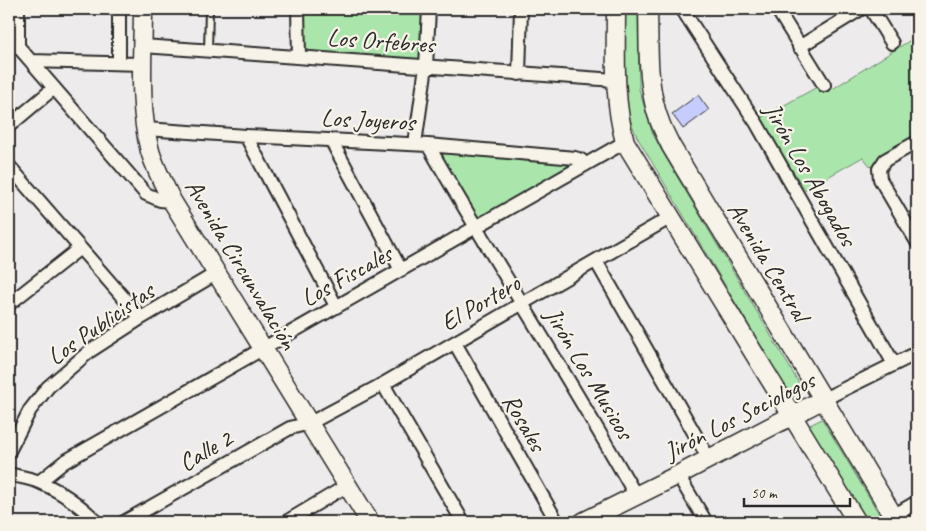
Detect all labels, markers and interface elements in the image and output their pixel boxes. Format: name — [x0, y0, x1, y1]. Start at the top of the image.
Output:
street label: Los Orfebres — [326, 21, 438, 61]
street label: Jirón Los Abogados — [756, 96, 865, 254]
street label: Los Joyeros — [320, 102, 418, 139]
street label: Avenida Circunvalación — [178, 173, 305, 356]
street label: Avenida Central — [720, 196, 819, 331]
street label: Los Fiscales — [295, 237, 400, 314]
street label: El Portero — [435, 267, 527, 338]
street label: Los Publicistas — [41, 274, 162, 372]
street label: Jirón Los Musicos — [537, 301, 642, 447]
street label: Jirón Los Sociologos — [658, 363, 822, 468]
street label: Rosales — [495, 388, 555, 459]
street label: Calle 2 — [173, 422, 240, 479]
scale bar — [744, 476, 850, 508]
text: 50 m — [751, 484, 778, 503]

